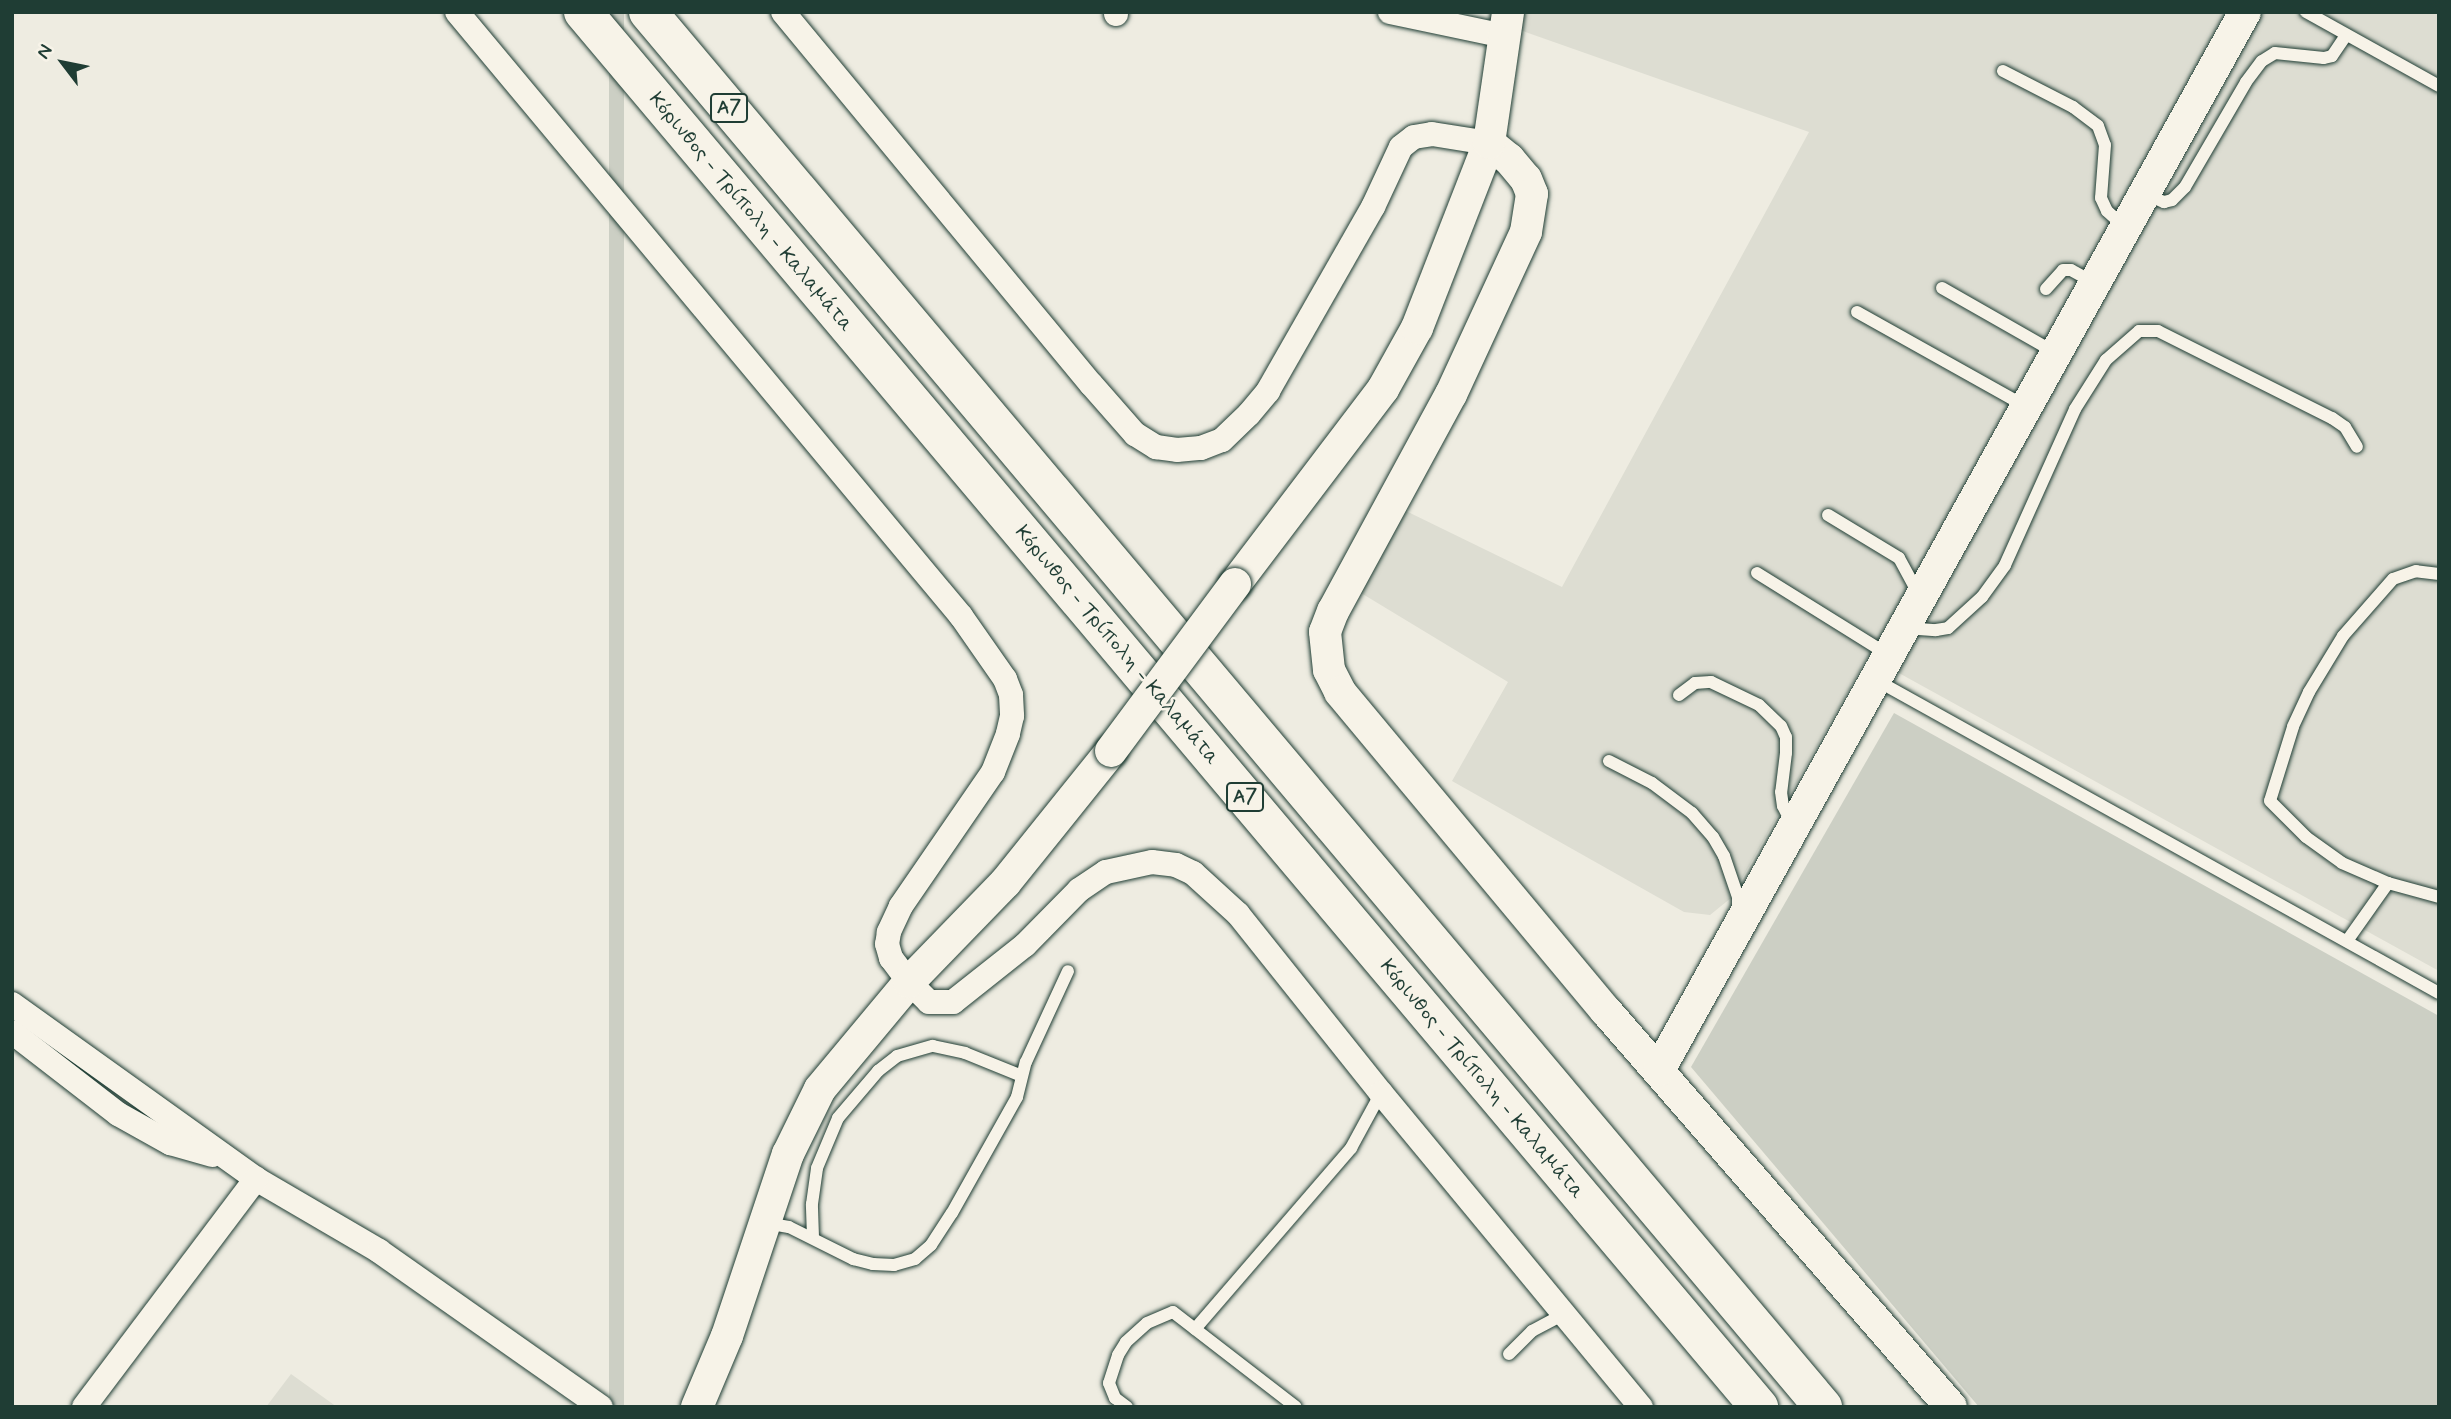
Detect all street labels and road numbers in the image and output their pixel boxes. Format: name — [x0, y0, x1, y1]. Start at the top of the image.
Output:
street label: Κόρινθος - Τρίπολη - Καλαμάτα — [643, 87, 859, 337]
road number: Α7 — [710, 92, 748, 124]
street label: Κόρινθος - Τρίπολη - Καλαμάτα — [1009, 520, 1225, 770]
road number: Α7 — [1226, 782, 1264, 812]
street label: Κόρινθος - Τρίπολη - Καλαμάτα — [1374, 954, 1590, 1204]

